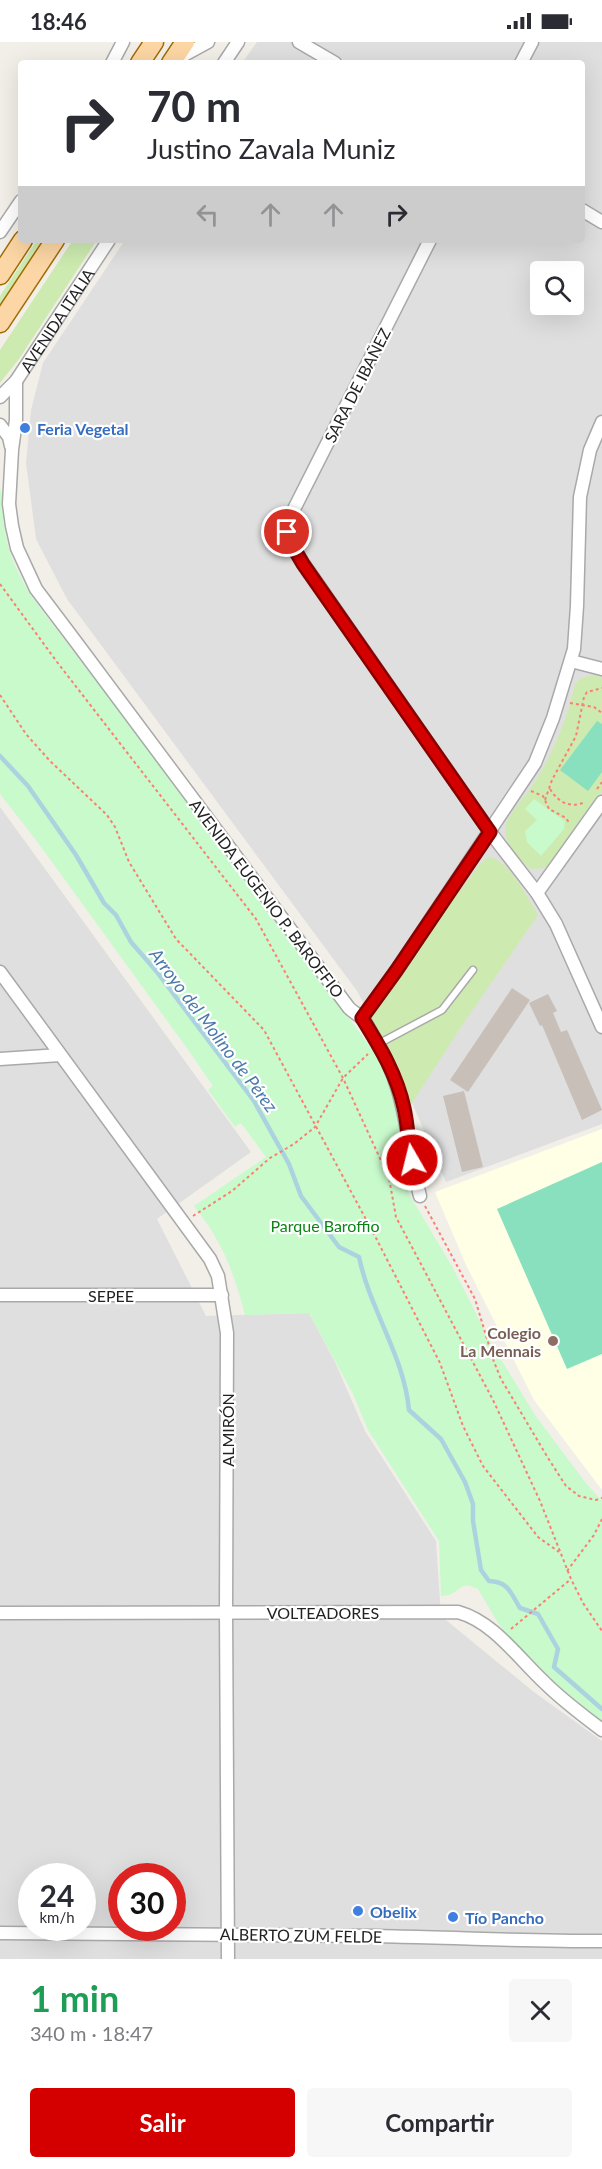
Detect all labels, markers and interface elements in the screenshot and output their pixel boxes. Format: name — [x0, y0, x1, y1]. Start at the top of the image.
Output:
text: 18:46 — [30, 8, 87, 35]
text: 70 m — [147, 81, 241, 131]
icon: right — [48, 84, 126, 162]
text: Justino Zavala Muniz — [147, 132, 395, 165]
icon: left — [191, 198, 224, 231]
icon: ahead — [254, 198, 287, 231]
icon: ahead — [317, 198, 350, 231]
icon: right — [380, 198, 413, 231]
map controls — [530, 261, 584, 315]
button: search — [530, 261, 584, 315]
street label: AVENIDA ITALIA — [15, 264, 98, 375]
street label: SARA DE IBAÑEZ — [320, 324, 394, 445]
place label: Feria Vegetal — [37, 419, 129, 438]
marker: Feria Vegetal — [18, 421, 32, 435]
pin — [261, 506, 312, 557]
icon: arrive — [270, 515, 303, 548]
street label: AVENIDA EUGENIO P. BAROFFIO — [186, 795, 348, 1001]
water label: Arroyo del Molino de Pérez — [145, 943, 283, 1117]
position arrow — [380, 1128, 444, 1192]
park label: Parque Baroffio — [270, 1216, 380, 1235]
street label: SEPEE — [88, 1286, 134, 1305]
place label: Colegio La Mennais — [460, 1323, 541, 1360]
marker: Colegio La Mennais — [546, 1334, 560, 1348]
street label: ALMIRÓN — [218, 1393, 237, 1467]
street label: VOLTEADORES — [267, 1603, 379, 1622]
speed limit sign: 30 — [108, 1863, 186, 1941]
text: 24 — [40, 1877, 74, 1913]
place label: Obelix — [370, 1902, 417, 1921]
marker: Obelix — [351, 1904, 365, 1918]
text: km/h — [39, 1908, 75, 1926]
place label: Tío Pancho — [465, 1908, 544, 1927]
marker: Tío Pancho — [446, 1910, 460, 1924]
street label: ALBERTO ZUM FELDE — [220, 1924, 382, 1946]
text: 1 min — [30, 1976, 119, 2020]
button: close — [509, 1979, 572, 2042]
text: 340 m · 18:47 — [30, 2021, 153, 2045]
button: Salir — [30, 2088, 295, 2157]
button: Compartir — [307, 2088, 572, 2157]

